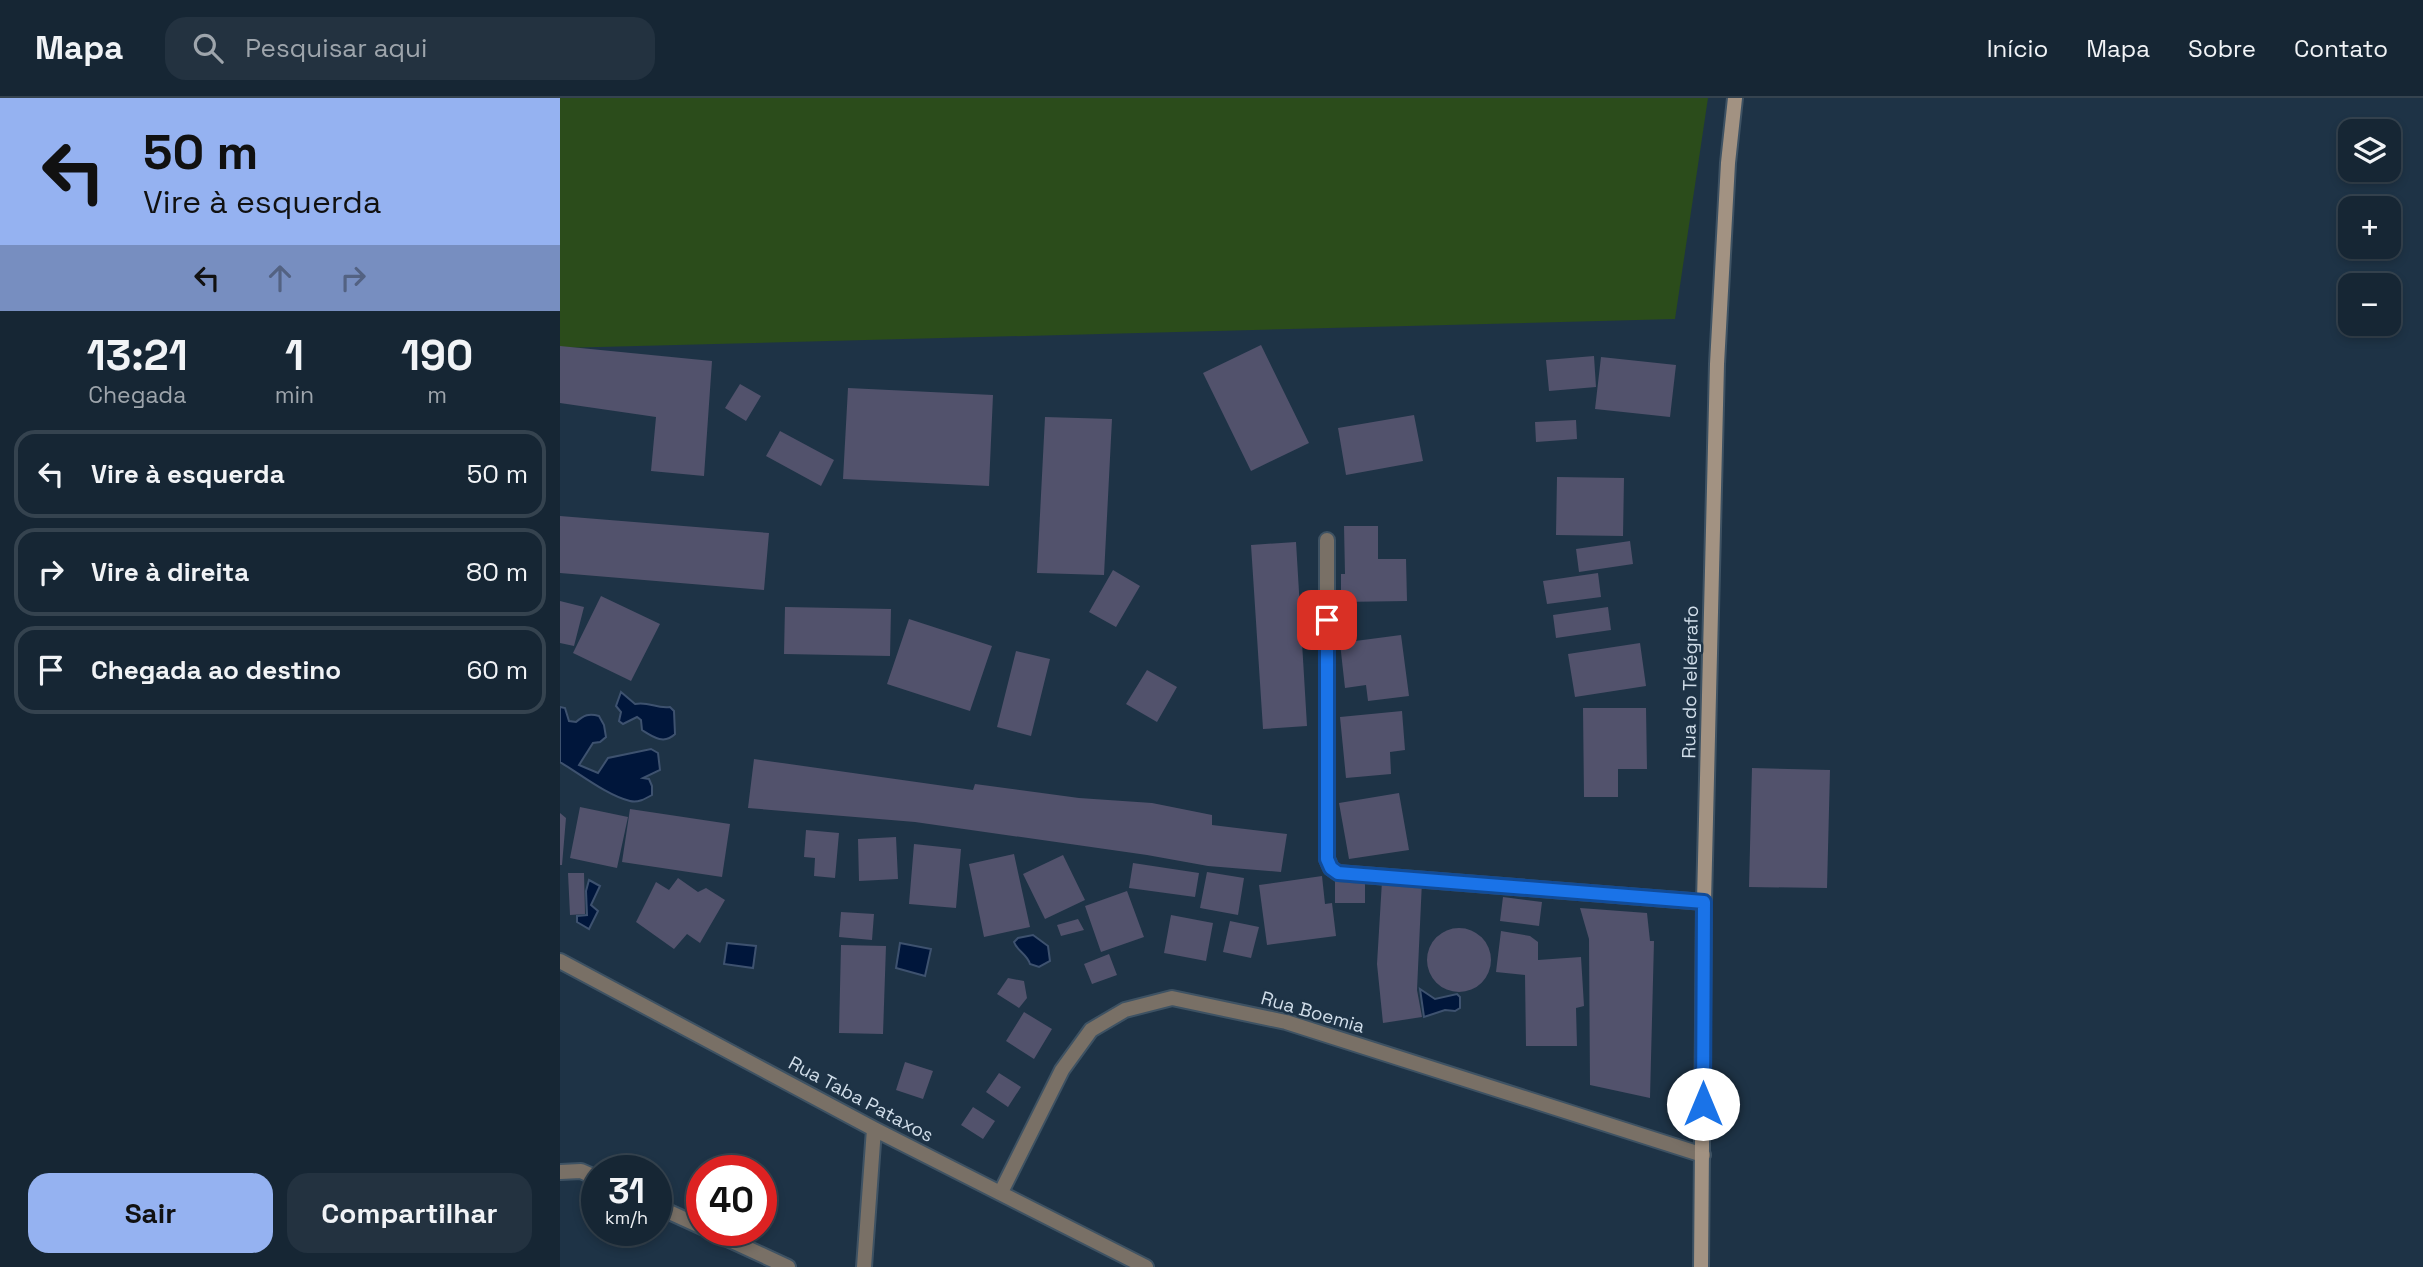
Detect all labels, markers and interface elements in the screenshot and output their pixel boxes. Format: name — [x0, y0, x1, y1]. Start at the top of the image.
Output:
search box — [165, 17, 655, 80]
text: Mapa — [35, 27, 123, 69]
icon: search — [189, 29, 227, 67]
text: Pesquisar aqui — [245, 31, 427, 65]
text: Início — [1987, 33, 2048, 64]
text: Mapa — [2086, 33, 2150, 64]
text: Sobre — [2188, 33, 2256, 64]
text: Contato — [2294, 33, 2388, 64]
map controls — [2338, 119, 2401, 336]
button: layers — [2338, 119, 2401, 182]
text: 50 m — [143, 121, 258, 183]
icon: left — [28, 126, 119, 217]
text: Vire à esquerda — [143, 182, 381, 222]
button: + — [2338, 196, 2401, 259]
icon: left — [188, 259, 226, 297]
icon: ahead — [261, 259, 299, 297]
icon: right — [334, 259, 372, 297]
button: − — [2338, 273, 2401, 336]
text: 13:21 — [87, 329, 188, 382]
text: 1 — [285, 329, 304, 382]
text: 190 — [401, 329, 473, 382]
text: Chegada — [88, 380, 186, 410]
text: min — [275, 380, 314, 410]
text: m — [427, 380, 447, 410]
icon: left — [32, 455, 70, 493]
text: Vire à esquerda — [91, 457, 285, 491]
text: 50 m — [467, 457, 528, 491]
icon: right — [32, 553, 70, 591]
text: Vire à direita — [91, 555, 249, 589]
text: 80 m — [466, 555, 528, 589]
pin — [1297, 590, 1357, 650]
icon: arrive — [1308, 601, 1346, 639]
street label: Rua do Telégrafo — [1676, 605, 1704, 759]
icon: arrive — [32, 651, 70, 689]
text: Chegada ao destino — [91, 653, 341, 687]
text: 60 m — [466, 653, 528, 687]
street label: Rua Boemia — [1258, 985, 1368, 1039]
street label: Rua Taba Pataxos — [784, 1050, 938, 1148]
position arrow — [1666, 1067, 1740, 1141]
speed limit sign: 40 — [686, 1155, 777, 1246]
text: 31 — [608, 1169, 645, 1213]
button: Sair — [28, 1173, 273, 1253]
button: Compartilhar — [287, 1173, 532, 1253]
text: km/h — [605, 1206, 648, 1229]

